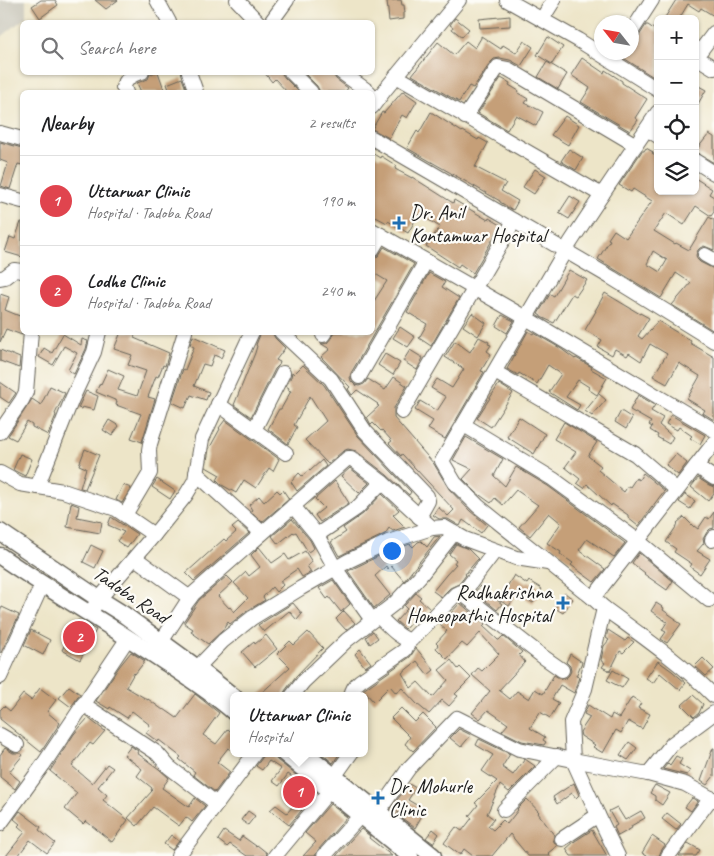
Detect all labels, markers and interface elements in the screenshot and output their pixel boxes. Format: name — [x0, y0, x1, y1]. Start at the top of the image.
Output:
north arrow — [594, 15, 639, 60]
map controls — [654, 15, 699, 195]
button: + — [654, 15, 699, 60]
search box — [20, 20, 375, 75]
icon: search — [38, 34, 66, 62]
text: Search here — [78, 36, 155, 60]
button: − — [654, 60, 699, 105]
button: locate — [654, 105, 699, 150]
text: Nearby — [40, 110, 93, 136]
text: 2 results — [308, 113, 355, 133]
button: layers — [654, 150, 699, 195]
text: Uttarwar Clinic — [87, 179, 190, 203]
text: 1 — [52, 191, 60, 211]
text: 190 m — [321, 191, 355, 211]
place label: Dr. Anil Kontamwar Hospital — [410, 200, 550, 248]
text: Hospital · Tadoba Road — [87, 203, 210, 223]
marker: Dr. Anil Kontamwar Hospital — [392, 216, 406, 230]
text: Lodhe Clinic — [87, 269, 165, 293]
text: 2 — [52, 281, 60, 301]
text: 240 m — [321, 281, 355, 301]
text: Hospital · Tadoba Road — [87, 293, 210, 313]
your location — [379, 538, 405, 564]
street label: Tadoba Road — [88, 561, 176, 631]
place label: Radhakrishna Homeopathic Hospital — [407, 580, 556, 628]
marker: Radhakrishna Homeopathic Hospital — [556, 596, 570, 610]
pin: 2 — [63, 618, 95, 656]
popup — [230, 692, 368, 757]
text: Uttarwar Clinic — [248, 703, 350, 727]
text: Hospital — [248, 727, 291, 747]
pin: 1 — [283, 773, 315, 811]
place label: Dr. Mohurle Clinic — [389, 774, 473, 822]
marker: Dr. Mohurle Clinic — [371, 791, 385, 805]

